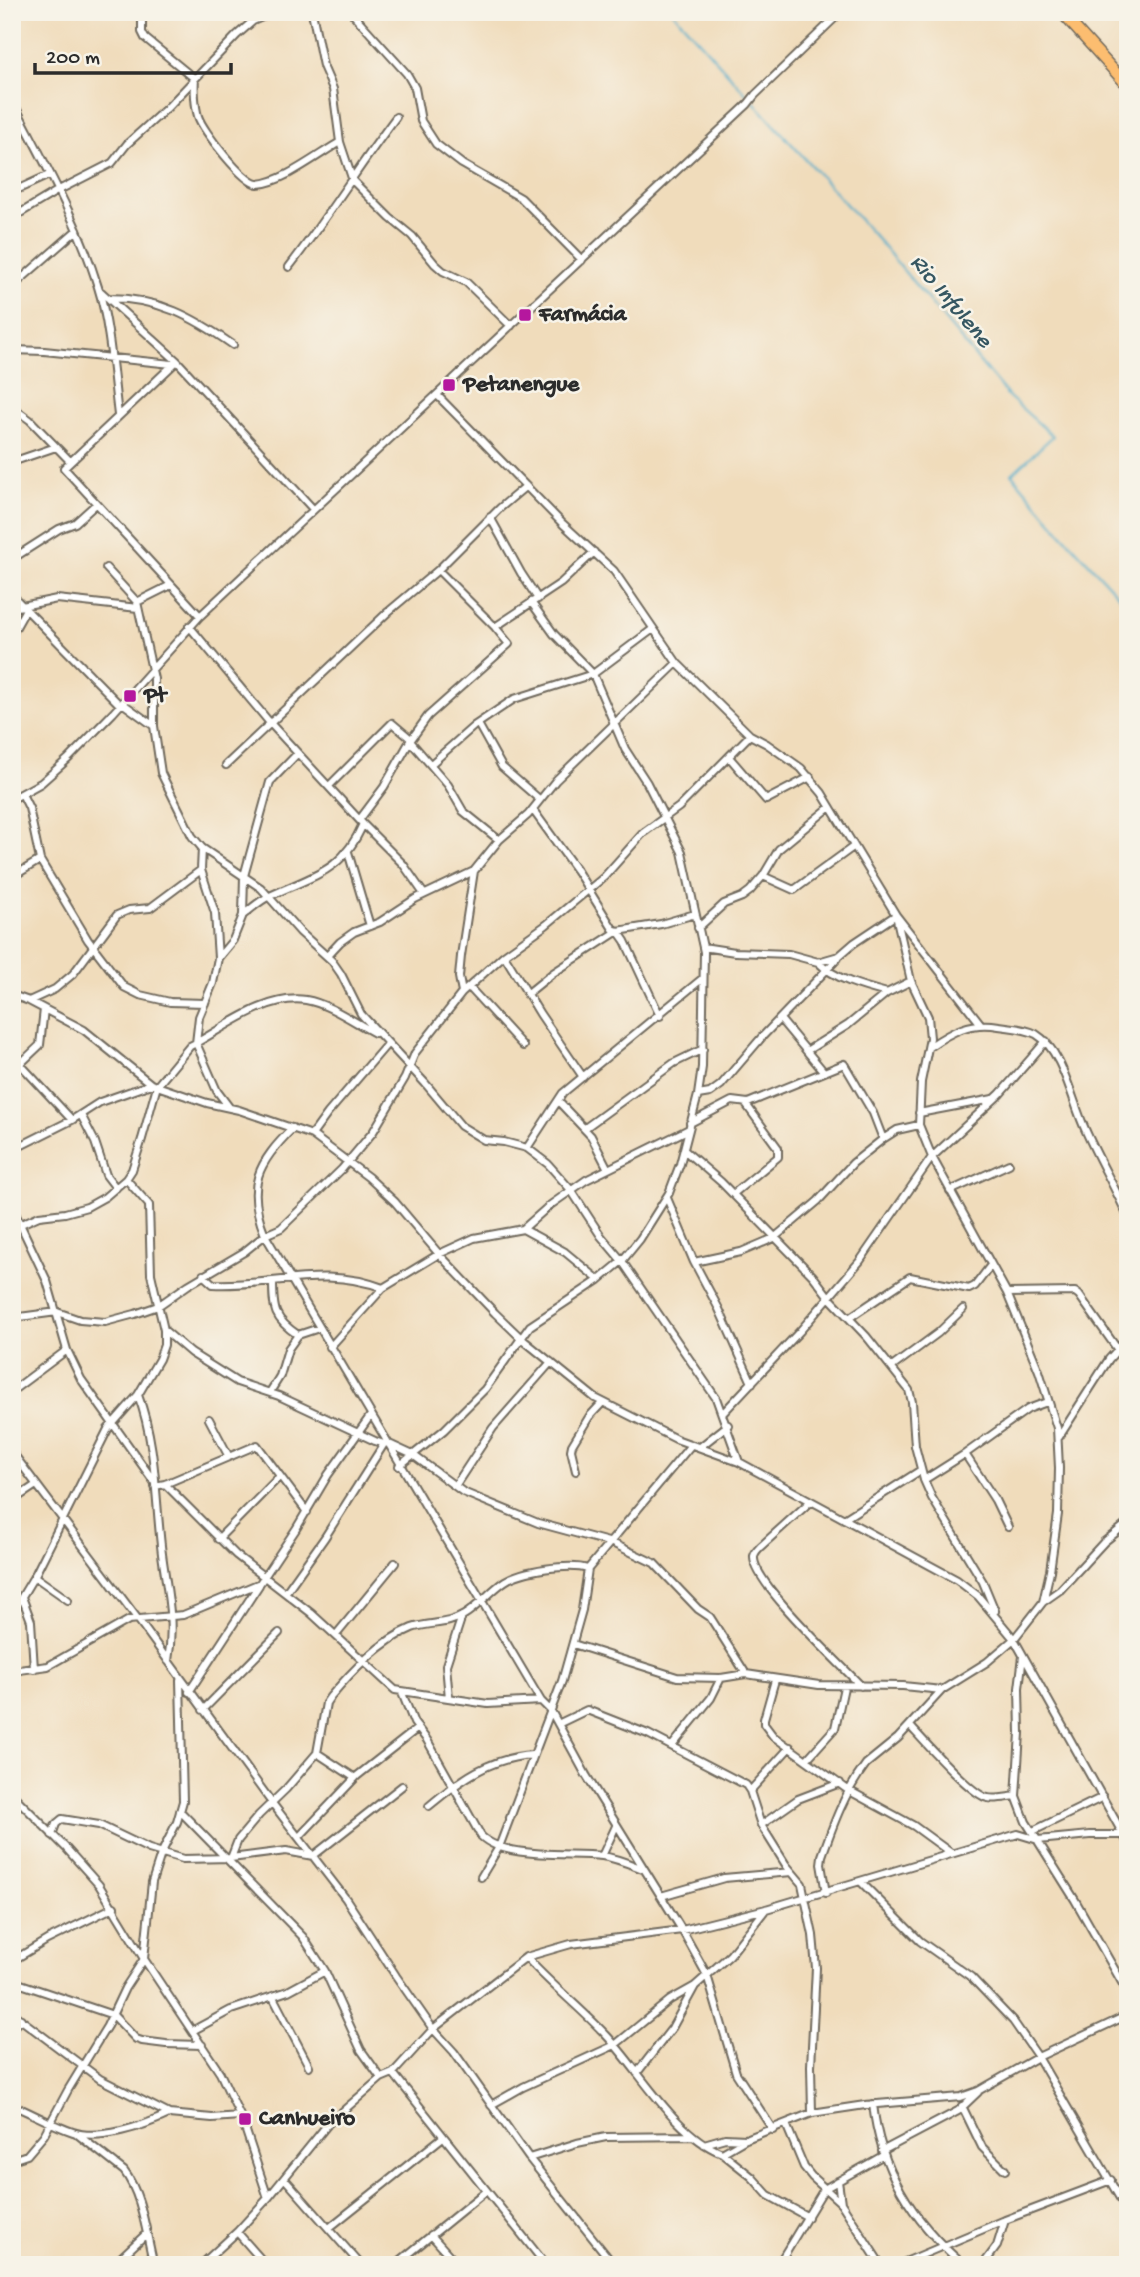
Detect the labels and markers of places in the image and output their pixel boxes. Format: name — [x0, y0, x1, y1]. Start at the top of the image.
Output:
place label: Farmácia — [538, 302, 628, 329]
marker: Farmácia — [517, 307, 533, 323]
place label: Petanengue — [461, 372, 580, 399]
marker: Petanengue — [441, 377, 457, 393]
place label: Pt — [142, 683, 169, 710]
marker: Pt — [122, 688, 138, 704]
place label: Canhueiro — [259, 2106, 355, 2133]
marker: Canhueiro — [237, 2111, 253, 2127]

